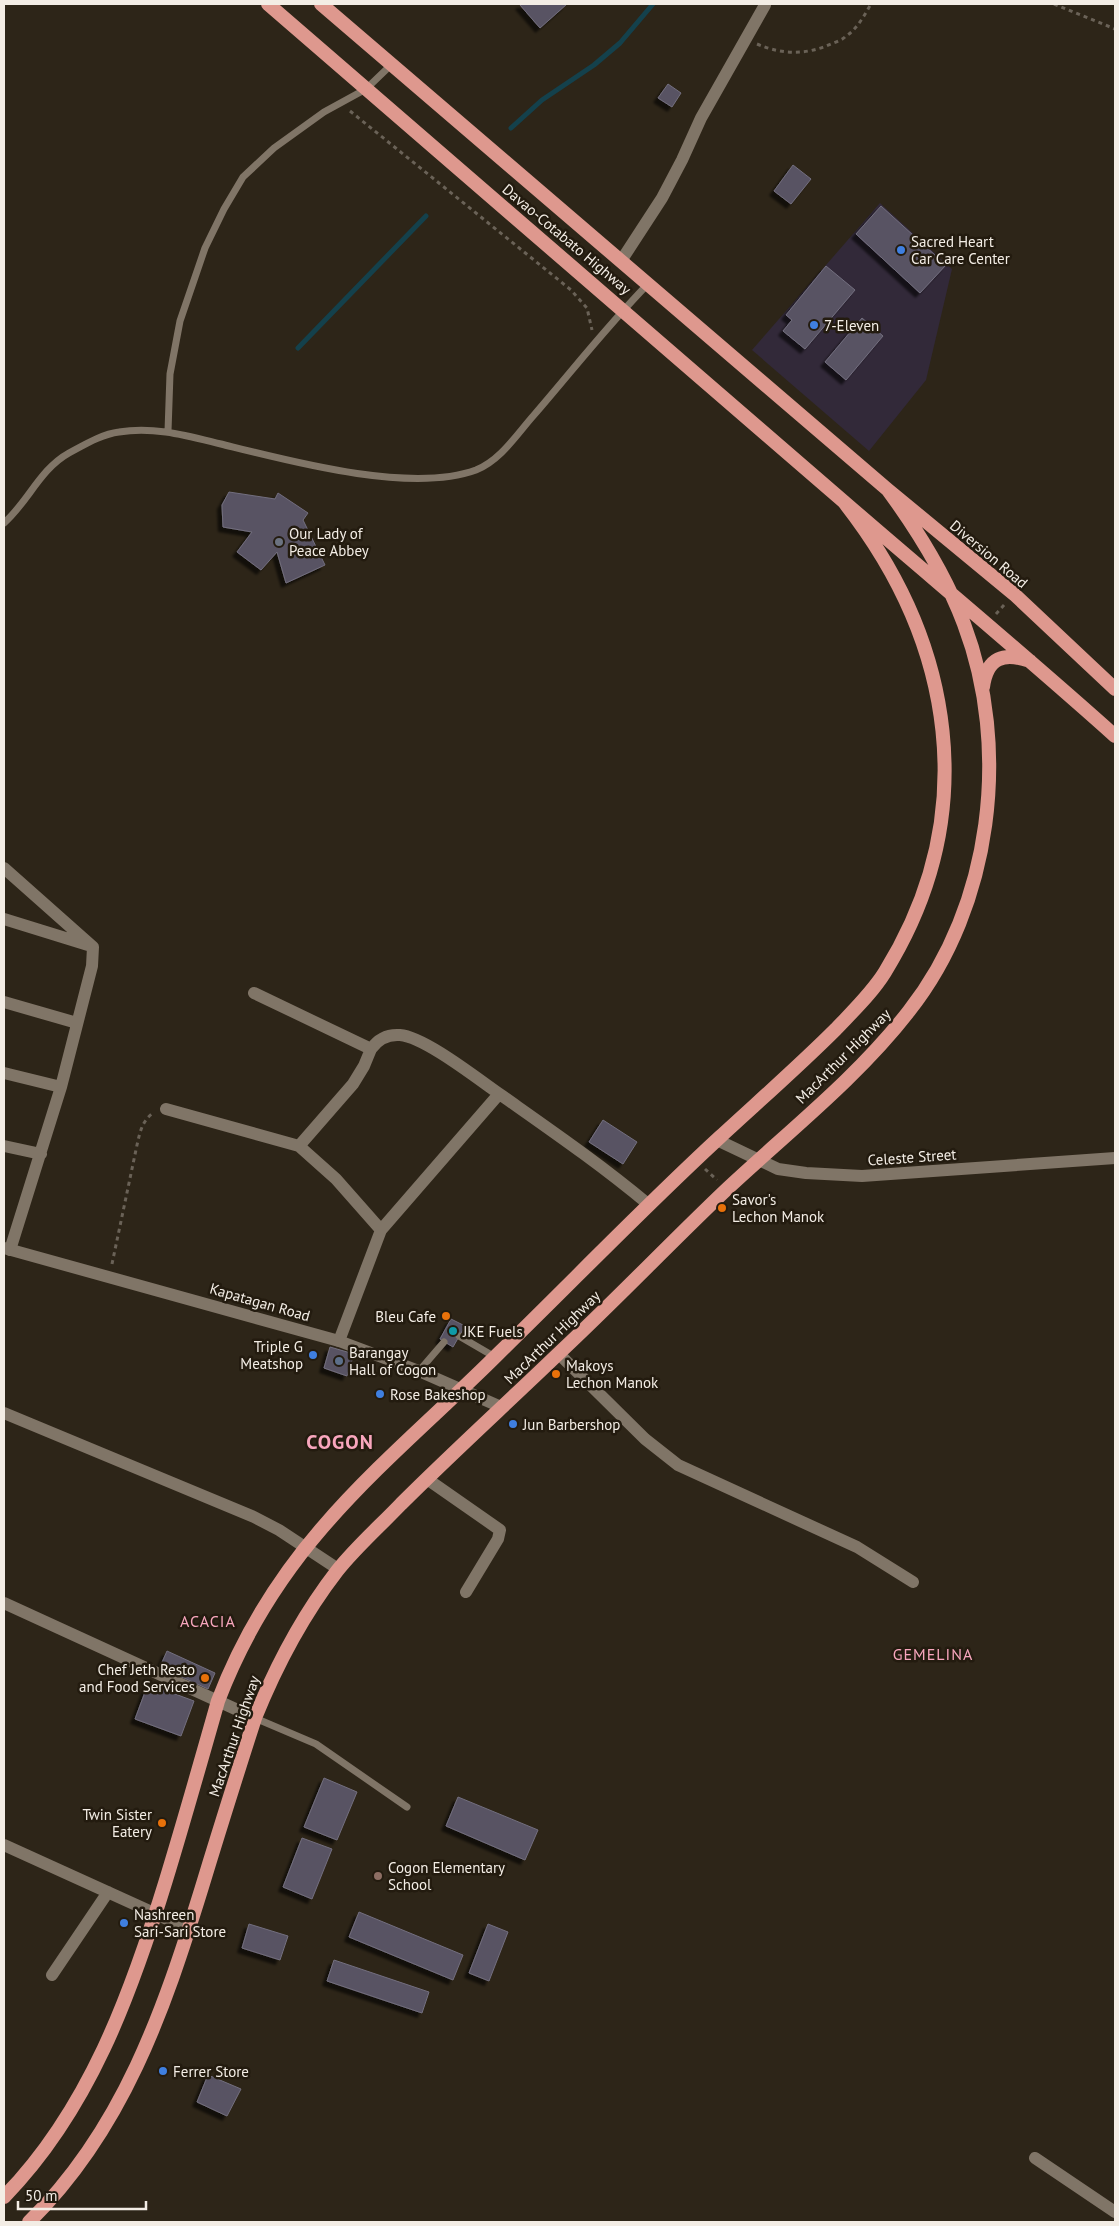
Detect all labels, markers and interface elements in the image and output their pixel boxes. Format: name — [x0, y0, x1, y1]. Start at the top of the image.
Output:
street label: Davao-Cotabato Highway — [499, 180, 635, 298]
place label: Sacred Heart Car Care Center — [911, 232, 1010, 268]
marker: Sacred Heart Car Care Center — [895, 244, 907, 256]
place label: 7-Eleven — [824, 316, 879, 335]
marker: 7-Eleven — [808, 319, 820, 331]
street label: Diversion Road — [946, 516, 1032, 592]
place label: Our Lady of Peace Abbey — [289, 524, 369, 560]
marker: Our Lady of Peace Abbey — [273, 536, 285, 548]
street label: MacArthur Highway — [791, 1004, 895, 1108]
street label: Celeste Street — [867, 1144, 957, 1170]
place label: Savor's Lechon Manok — [732, 1190, 825, 1226]
marker: Savor's Lechon Manok — [716, 1202, 728, 1214]
street label: Kapatagan Road — [208, 1279, 312, 1325]
street label: MacArthur Highway — [500, 1286, 604, 1388]
place label: Bleu Cafe — [375, 1307, 436, 1326]
marker: Bleu Cafe — [440, 1310, 452, 1322]
place label: JKE Fuels — [462, 1322, 523, 1341]
marker: JKE Fuels — [447, 1325, 459, 1337]
place label: Triple G Meatshop — [240, 1337, 303, 1373]
place label: Barangay Hall of Cogon — [349, 1343, 436, 1379]
marker: Triple G Meatshop — [307, 1349, 319, 1361]
marker: Barangay Hall of Cogon — [333, 1355, 345, 1367]
place label: Makoys Lechon Manok — [566, 1356, 659, 1392]
marker: Makoys Lechon Manok — [550, 1368, 562, 1380]
place label: Rose Bakeshop — [390, 1385, 486, 1404]
marker: Rose Bakeshop — [374, 1388, 386, 1400]
place label: Jun Barbershop — [522, 1415, 620, 1434]
marker: Jun Barbershop — [507, 1418, 519, 1430]
district label: COGON — [306, 1429, 374, 1455]
district label: ACACIA — [180, 1611, 236, 1631]
district label: GEMELINA — [893, 1644, 973, 1664]
place label: Chef Jeth Resto and Food Services — [79, 1660, 195, 1696]
marker: Chef Jeth Resto and Food Services — [199, 1672, 211, 1684]
street label: MacArthur Highway — [204, 1673, 264, 1799]
place label: Twin Sister Eatery — [82, 1805, 152, 1841]
marker: Twin Sister Eatery — [156, 1817, 168, 1829]
place label: Cogon Elementary School — [388, 1858, 505, 1894]
marker: Cogon Elementary School — [372, 1870, 384, 1882]
place label: Nashreen Sari-Sari Store — [134, 1905, 226, 1941]
marker: Nashreen Sari-Sari Store — [118, 1917, 130, 1929]
place label: Ferrer Store — [173, 2062, 249, 2081]
marker: Ferrer Store — [157, 2065, 169, 2077]
scale bar — [18, 2178, 145, 2210]
text: 50 m — [25, 2186, 58, 2205]

